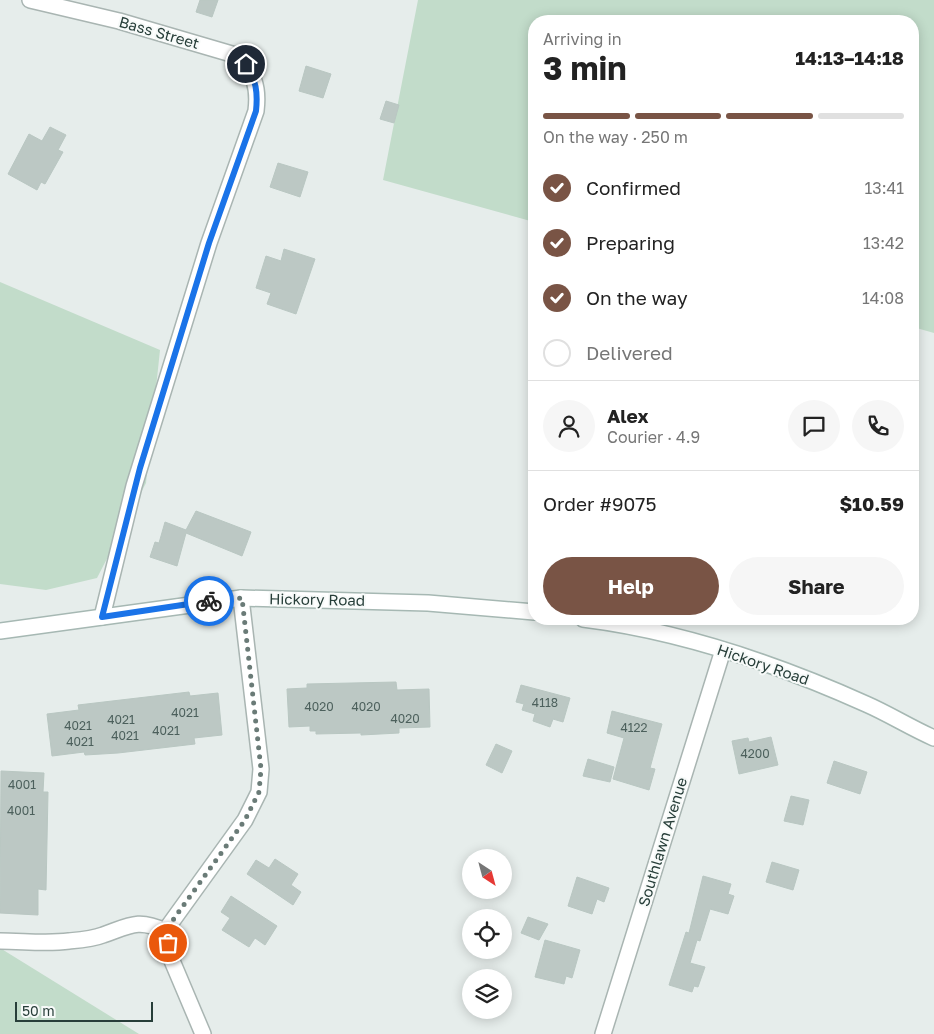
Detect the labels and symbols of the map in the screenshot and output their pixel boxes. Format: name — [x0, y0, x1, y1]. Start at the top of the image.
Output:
street label: Bass Street — [117, 12, 201, 52]
pin — [225, 43, 267, 85]
courier — [184, 576, 234, 626]
street label: Hickory Road — [269, 589, 365, 609]
street label: Hickory Road — [715, 640, 812, 688]
house number: 4118 — [532, 695, 558, 710]
house number: 4020 — [304, 699, 334, 714]
house number: 4020 — [351, 699, 381, 714]
house number: 4021 — [171, 705, 199, 720]
house number: 4020 — [390, 711, 420, 726]
house number: 4021 — [107, 712, 135, 727]
house number: 4021 — [64, 718, 92, 733]
house number: 4122 — [620, 720, 648, 735]
house number: 4021 — [152, 723, 180, 738]
house number: 4021 — [111, 728, 139, 743]
house number: 4021 — [66, 734, 94, 749]
house number: 4200 — [740, 746, 770, 761]
street label: Southlawn Avenue — [634, 775, 690, 908]
house number: 4001 — [8, 777, 36, 792]
house number: 4001 — [7, 803, 35, 818]
north arrow — [462, 849, 512, 899]
pin — [147, 922, 189, 964]
scale bar — [15, 999, 152, 1022]

